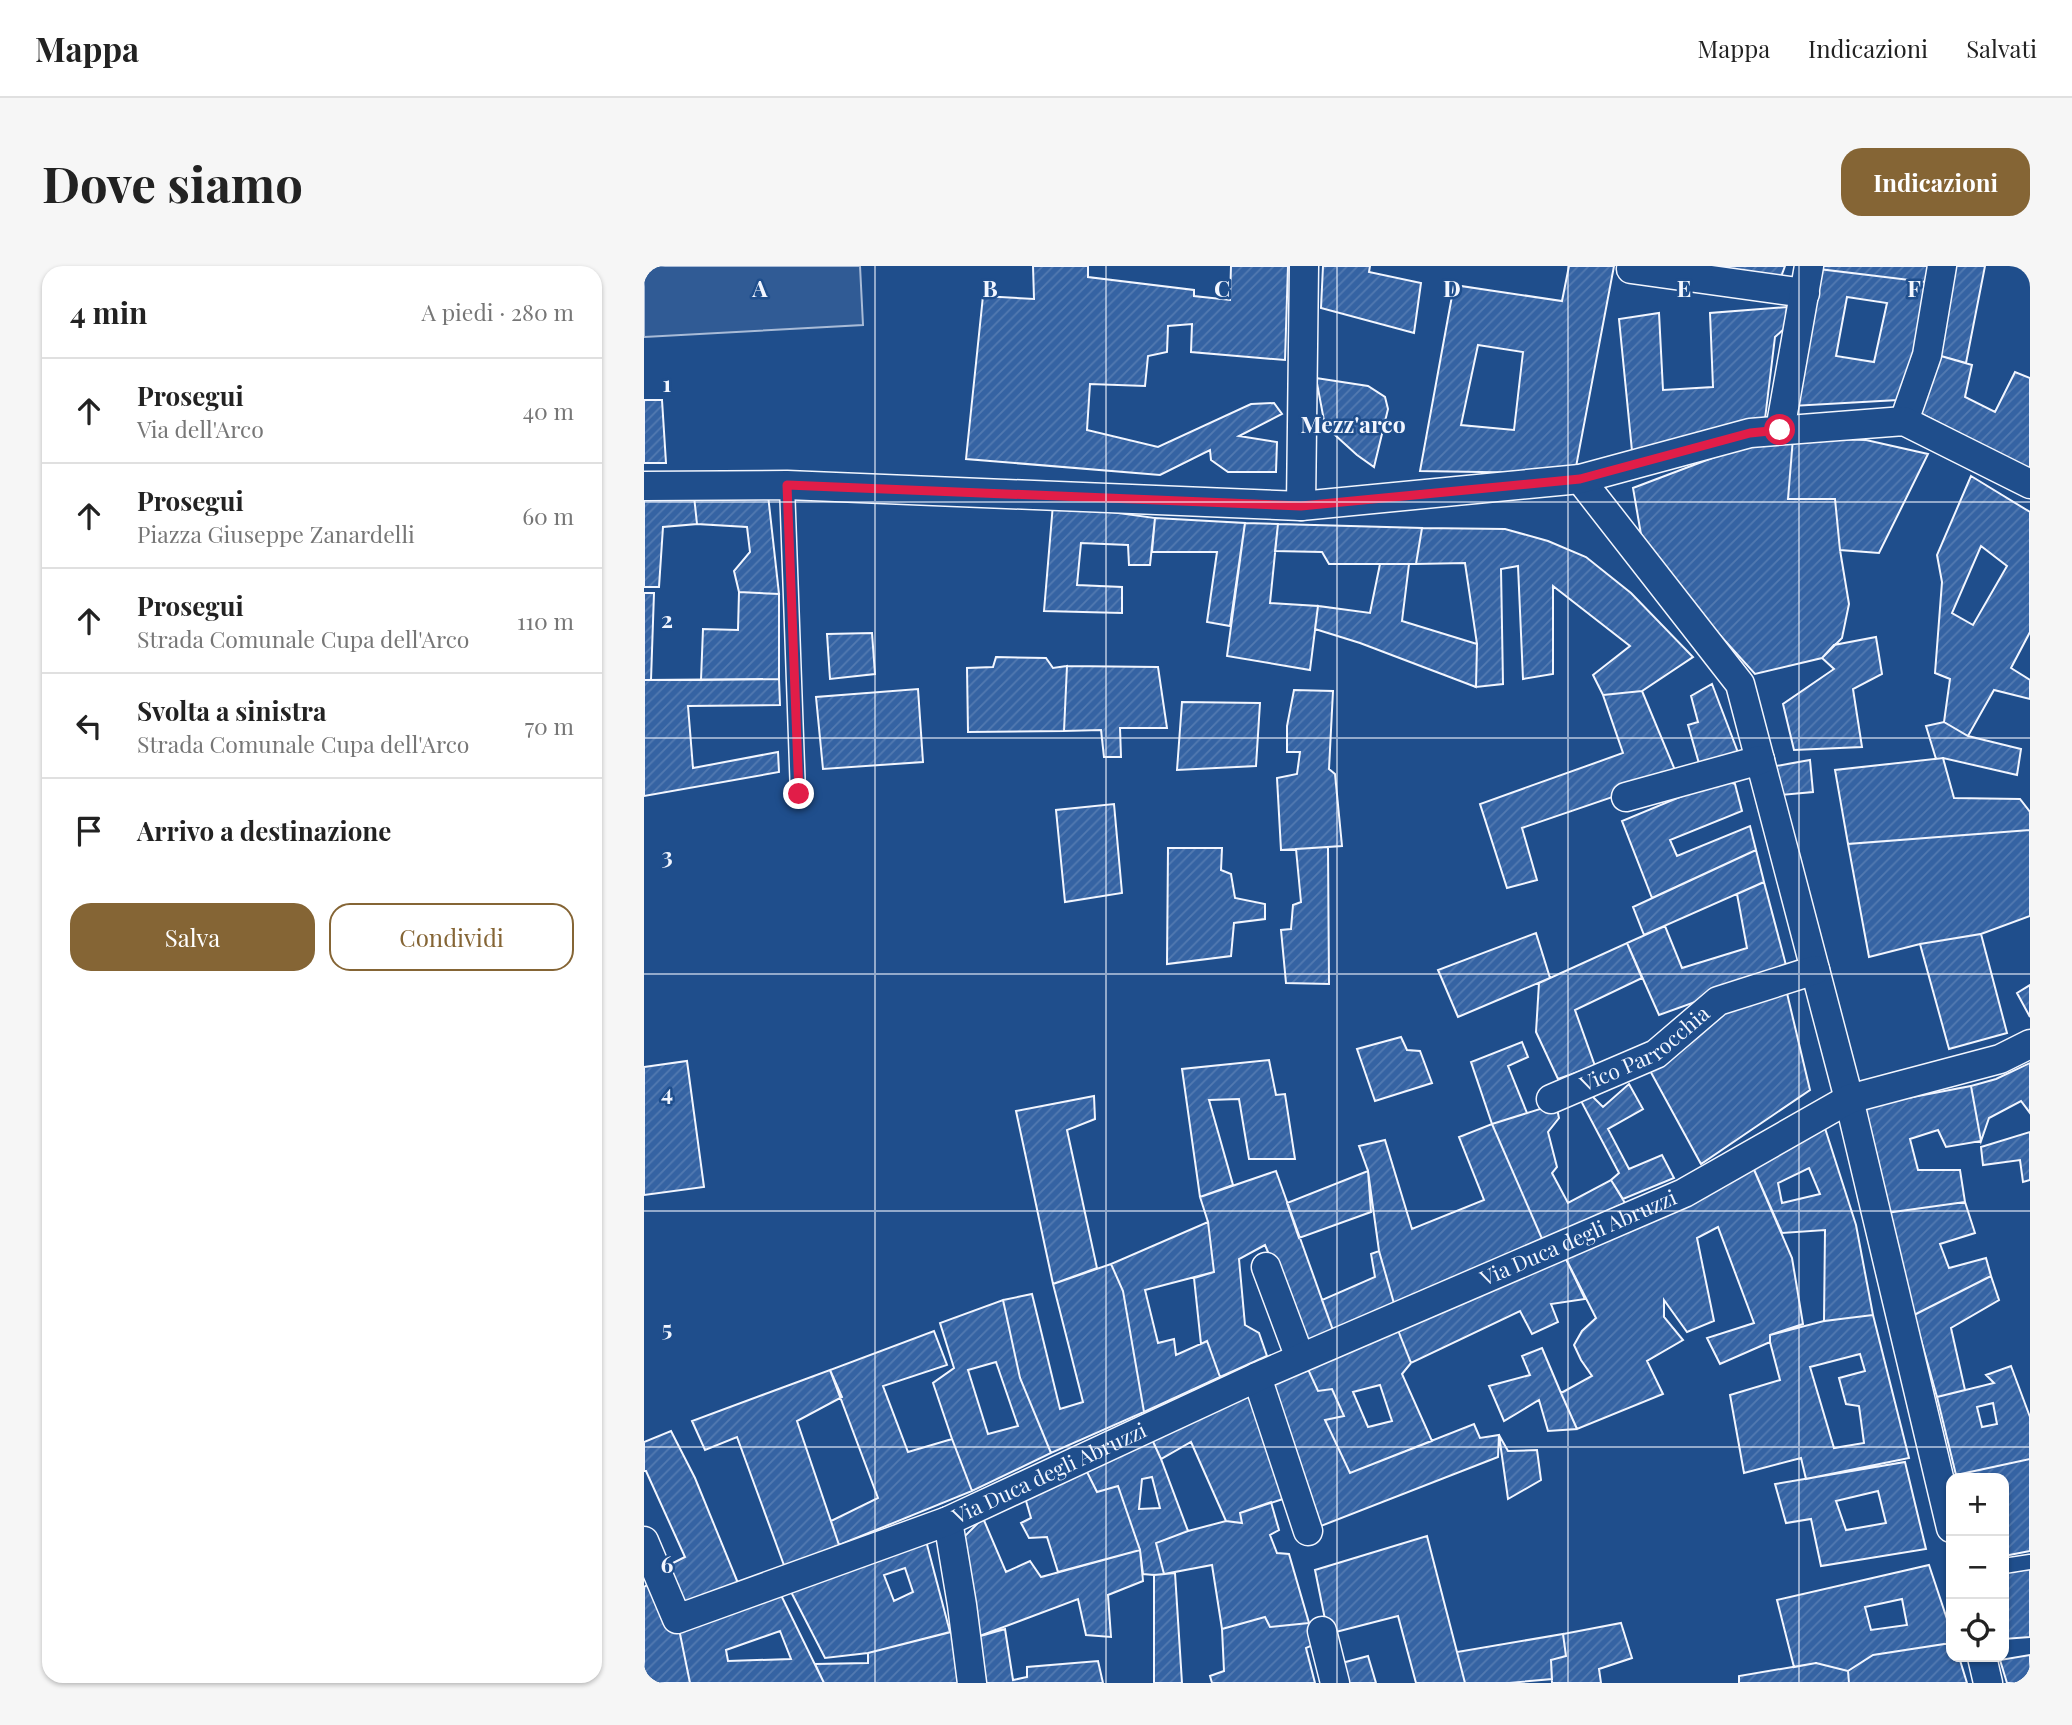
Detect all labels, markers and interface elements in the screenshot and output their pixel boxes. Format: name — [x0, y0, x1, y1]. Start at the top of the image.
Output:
text: Mappa — [35, 26, 139, 70]
text: Mappa — [1698, 32, 1770, 64]
text: Indicazioni — [1808, 32, 1928, 64]
text: Salvati — [1966, 32, 2037, 64]
button: Indicazioni — [1841, 148, 2030, 216]
text: Dove siamo — [42, 150, 303, 215]
text: A — [751, 272, 768, 303]
text: B — [982, 272, 998, 303]
text: C — [1214, 272, 1230, 303]
text: D — [1443, 272, 1461, 303]
text: E — [1677, 272, 1691, 303]
text: F — [1907, 272, 1921, 303]
text: 4 min — [70, 292, 148, 332]
text: A piedi · 280 m — [421, 296, 574, 327]
text: 1 — [663, 367, 672, 398]
text: Prosegui — [137, 378, 244, 413]
icon: ahead — [70, 392, 108, 430]
text: 40 m — [523, 395, 574, 426]
district label: Mezz'arco — [1300, 408, 1406, 439]
text: Via dell'Arco — [137, 413, 264, 444]
route start — [1764, 414, 1795, 445]
text: Prosegui — [137, 483, 244, 518]
icon: ahead — [70, 497, 108, 535]
text: 60 m — [522, 500, 574, 531]
text: Piazza Giuseppe Zanardelli — [137, 518, 415, 549]
text: Prosegui — [137, 588, 244, 623]
icon: ahead — [70, 602, 108, 640]
text: 2 — [661, 603, 673, 634]
text: 110 m — [517, 605, 574, 636]
text: Strada Comunale Cupa dell'Arco — [137, 623, 469, 654]
text: Svolta a sinistra — [137, 693, 326, 728]
icon: left — [70, 707, 108, 745]
text: 70 m — [525, 710, 574, 741]
text: Strada Comunale Cupa dell'Arco — [137, 728, 469, 759]
route end — [783, 778, 814, 809]
icon: arrive — [70, 812, 108, 850]
text: Arrivo a destinazione — [137, 813, 391, 848]
text: 3 — [661, 839, 673, 870]
button: Salva — [70, 903, 315, 971]
button: Condividi — [329, 903, 574, 971]
street label: Vico Parrocchia — [1574, 998, 1715, 1097]
text: 4 — [661, 1076, 673, 1107]
street label: Via Duca degli Abruzzi — [1475, 1182, 1680, 1291]
text: 5 — [662, 1312, 672, 1343]
street label: Via Duca degli Abruzzi — [946, 1415, 1150, 1529]
map controls — [1946, 1473, 2009, 1662]
button: + — [1946, 1473, 2009, 1536]
button: − — [1946, 1536, 2009, 1599]
text: 6 — [661, 1548, 674, 1579]
button: locate — [1946, 1599, 2009, 1662]

